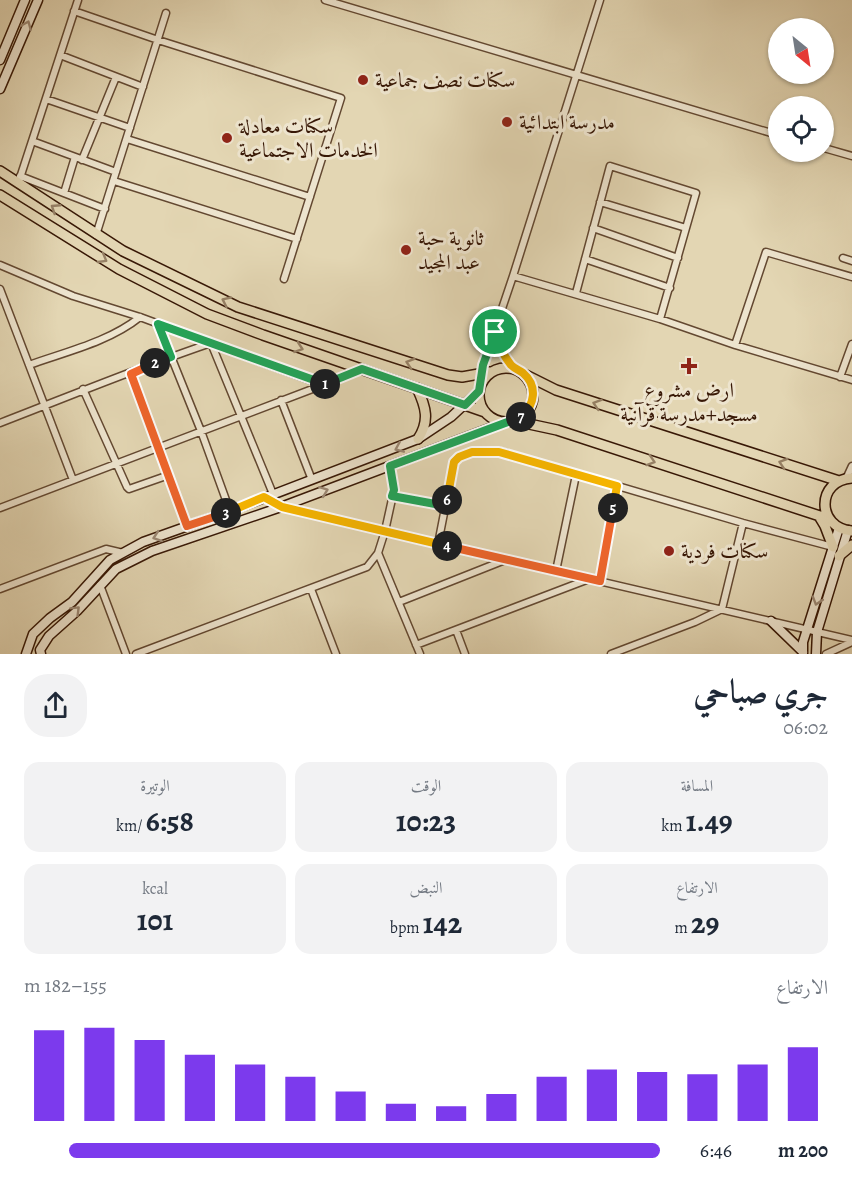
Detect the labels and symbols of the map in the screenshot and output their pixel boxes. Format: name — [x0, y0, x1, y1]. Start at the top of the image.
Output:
north arrow — [768, 18, 834, 84]
one-way arrow — [20, 21, 32, 32]
place label: سكنات نصف جماعية — [375, 66, 515, 94]
marker: سكنات نصف جماعية — [356, 73, 370, 87]
place label: مدرسة ابتدائية — [519, 108, 615, 136]
place label: سكنات معادلة الخدمات الاجتماعية — [238, 112, 378, 164]
marker: مدرسة ابتدائية — [500, 115, 514, 129]
marker: سكنات معادلة الخدمات الاجتماعية — [220, 131, 234, 145]
one-way arrow — [50, 204, 61, 215]
place label: ثانوية حبة عبد المجيد — [418, 224, 485, 276]
marker: ثانوية حبة عبد المجيد — [399, 243, 413, 257]
one-way arrow — [97, 252, 107, 264]
one-way arrow — [221, 297, 232, 309]
pin — [469, 306, 520, 357]
one-way arrow — [293, 340, 304, 353]
pin: 2 — [140, 348, 170, 378]
marker: ارض مشروع مسجد+مدرسة قرآنية — [680, 357, 698, 375]
one-way arrow — [405, 358, 416, 370]
pin: 1 — [310, 369, 340, 399]
place label: ارض مشروع مسجد+مدرسة قرآنية — [620, 376, 758, 428]
one-way arrow — [592, 398, 603, 411]
pin: 7 — [506, 402, 536, 432]
one-way arrow — [394, 441, 405, 453]
one-way arrow — [645, 454, 656, 466]
one-way arrow — [778, 458, 789, 470]
pin: 6 — [432, 485, 462, 515]
one-way arrow — [318, 486, 328, 499]
pin: 5 — [598, 493, 628, 523]
pin: 3 — [211, 498, 241, 528]
one-way arrow — [152, 530, 163, 542]
pin: 4 — [432, 531, 462, 561]
place label: سكنات فردية — [681, 537, 769, 565]
marker: سكنات فردية — [662, 544, 676, 558]
one-way arrow — [811, 595, 824, 606]
one-way arrow — [70, 606, 80, 617]

